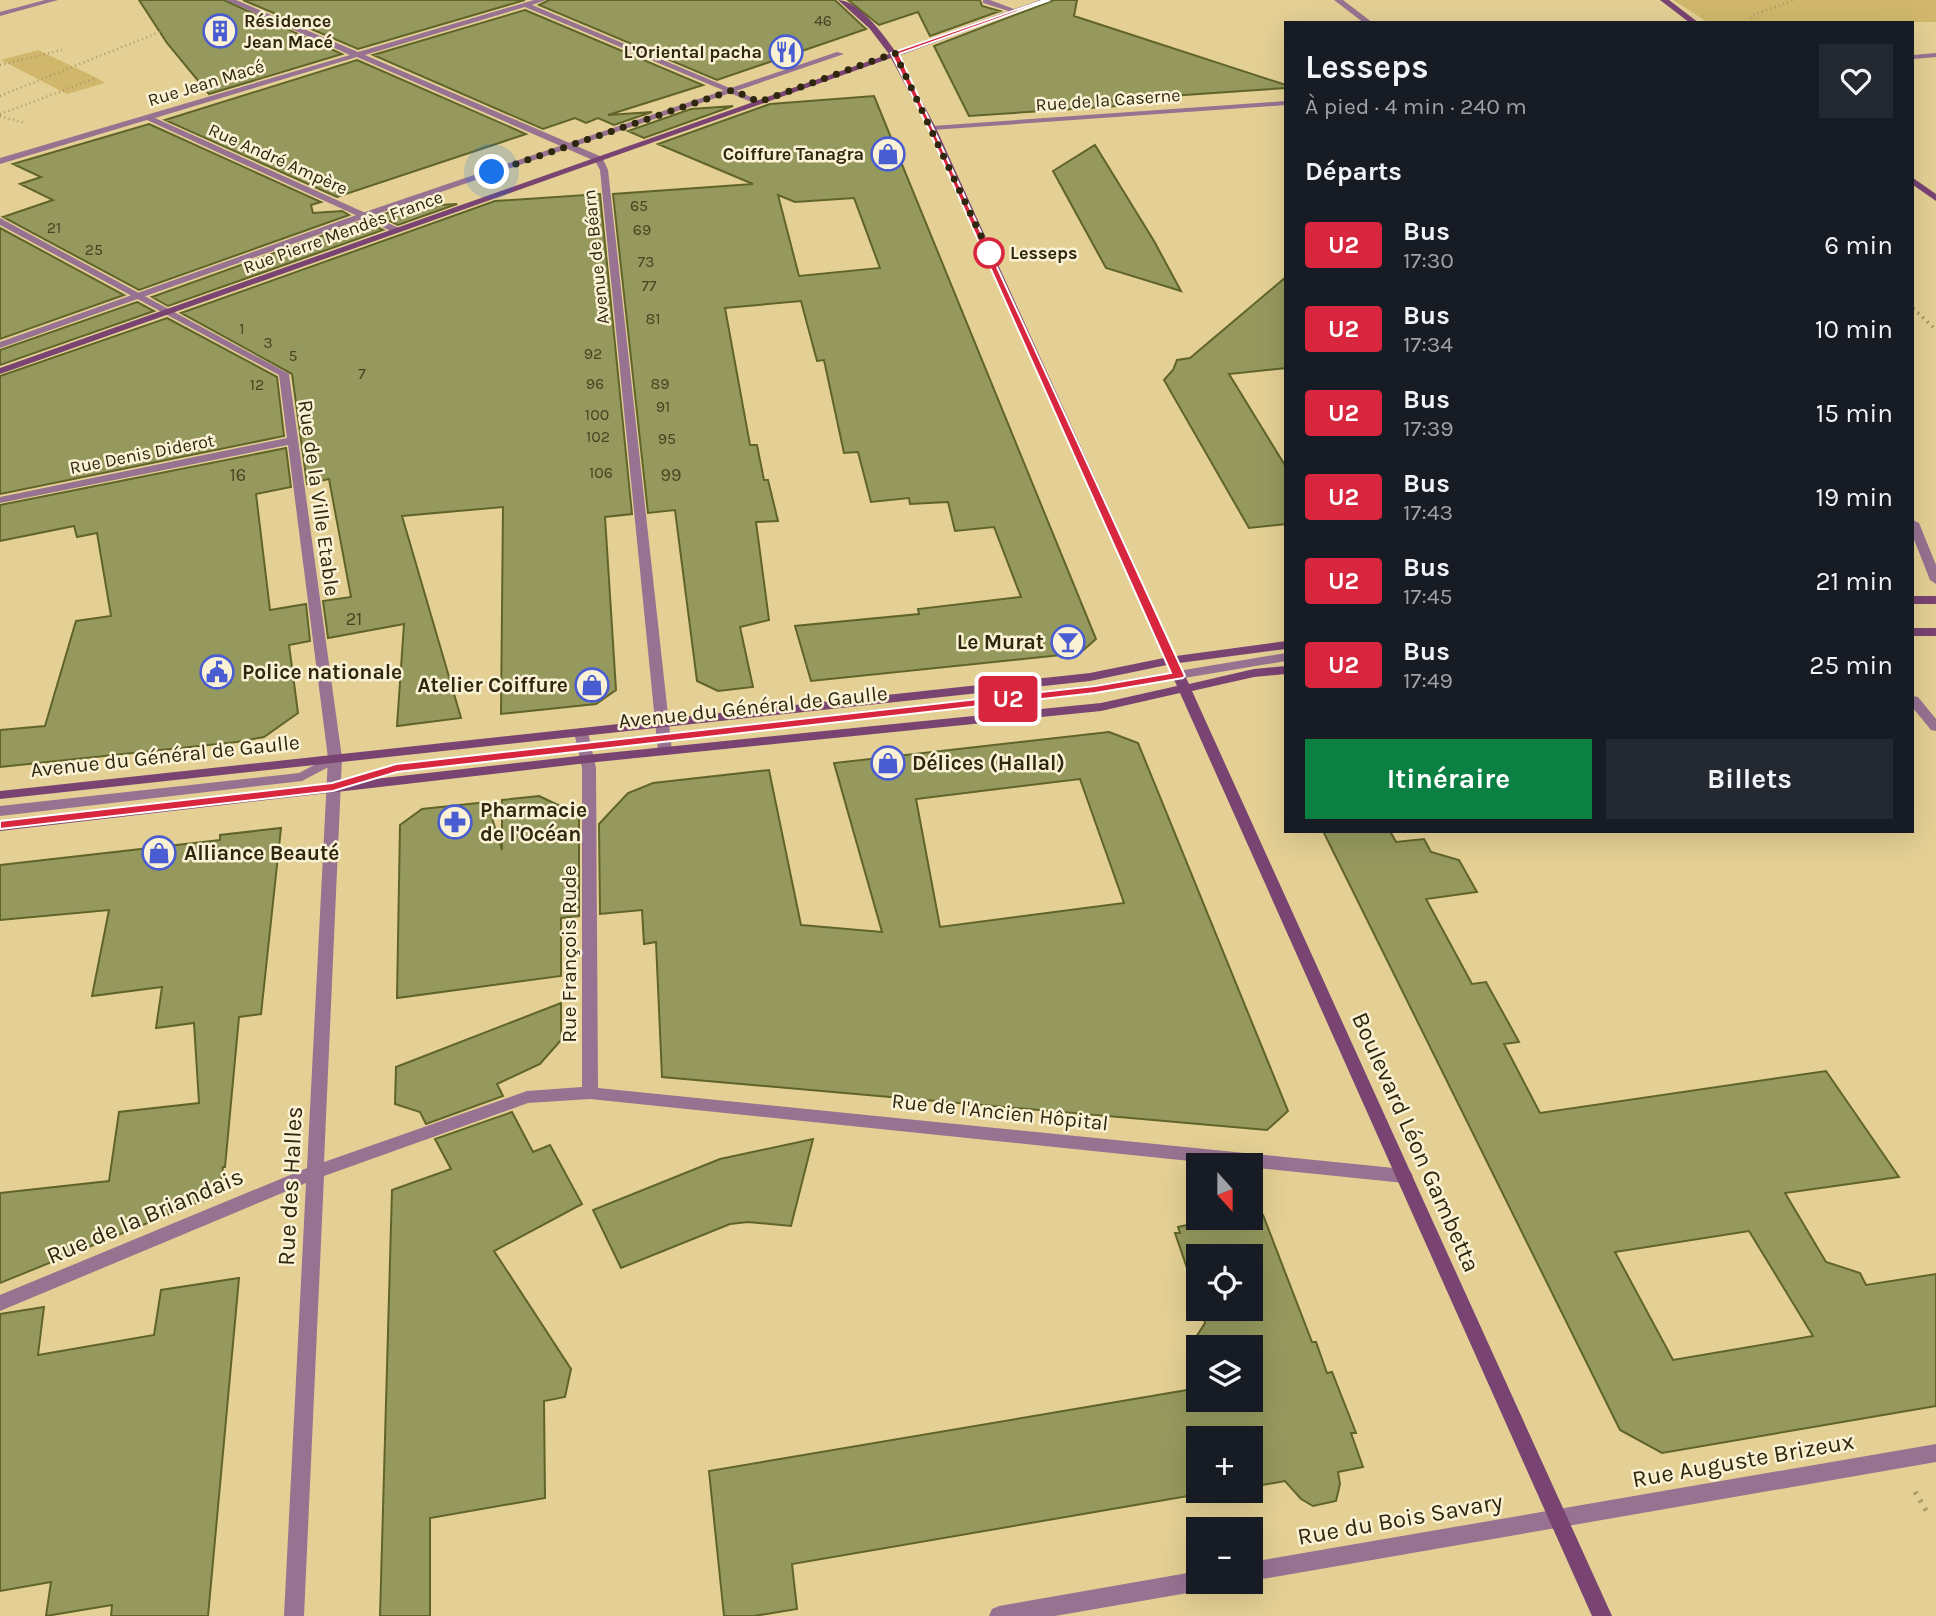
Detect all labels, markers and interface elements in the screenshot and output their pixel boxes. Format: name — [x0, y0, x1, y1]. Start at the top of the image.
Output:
place label: Résidence Jean Macé — [244, 10, 333, 53]
house number: 46 — [814, 11, 832, 30]
building icon: Résidence Jean Macé — [201, 12, 239, 50]
restaurant icon: L'Oriental pacha — [767, 33, 805, 71]
place label: L'Oriental pacha — [623, 41, 762, 63]
button: heart — [1819, 44, 1893, 118]
text: Lesseps — [1305, 48, 1429, 86]
street label: Rue Jean Macé — [145, 55, 267, 111]
street label: Rue de la Caserne — [1035, 84, 1181, 116]
text: À pied · 4 min · 240 m — [1305, 93, 1527, 120]
street label: Rue André Ampère — [205, 118, 351, 200]
shop icon: Coiffure Tanagra — [869, 135, 907, 173]
place label: Coiffure Tanagra — [723, 143, 864, 165]
your location — [474, 154, 509, 189]
text: Départs — [1305, 156, 1402, 187]
street label: Rue Pierre Mendès France — [240, 186, 446, 278]
street label: Avenue de Béarn — [578, 189, 614, 325]
house number: 65 — [630, 196, 648, 215]
text: Bus — [1403, 216, 1450, 247]
house number: 21 — [47, 218, 61, 237]
house number: 69 — [633, 220, 651, 239]
text: 6 min — [1824, 230, 1893, 261]
text: U2 — [1328, 231, 1359, 259]
marker: Lesseps — [974, 238, 1004, 268]
house number: 25 — [85, 240, 103, 259]
place label: Lesseps — [1010, 242, 1077, 264]
text: 17:30 — [1403, 247, 1454, 274]
house number: 73 — [638, 252, 654, 271]
house number: 77 — [641, 276, 657, 295]
text: Bus — [1403, 300, 1450, 331]
house number: 81 — [645, 309, 661, 328]
text: 10 min — [1815, 314, 1893, 345]
text: U2 — [1328, 315, 1359, 343]
house number: 1 — [239, 319, 245, 338]
text: 17:34 — [1403, 331, 1453, 358]
house number: 3 — [263, 333, 273, 352]
house number: 92 — [584, 344, 602, 363]
house number: 5 — [288, 346, 298, 365]
house number: 7 — [358, 364, 366, 383]
house number: 96 — [586, 374, 604, 393]
house number: 89 — [650, 374, 670, 393]
house number: 12 — [250, 375, 264, 394]
text: Bus — [1403, 384, 1450, 415]
house number: 91 — [656, 397, 670, 416]
street label: Rue de la Ville Etable — [293, 398, 345, 598]
text: 15 min — [1816, 398, 1893, 429]
text: U2 — [1328, 399, 1359, 427]
house number: 100 — [585, 405, 609, 424]
text: 17:39 — [1403, 415, 1454, 442]
house number: 102 — [586, 427, 610, 446]
street label: Rue Denis Diderot — [68, 429, 216, 479]
house number: 95 — [658, 429, 676, 448]
house number: 106 — [589, 463, 613, 482]
house number: 16 — [230, 464, 246, 486]
house number: 99 — [661, 464, 681, 486]
text: Bus — [1403, 468, 1450, 499]
text: 19 min — [1815, 482, 1893, 513]
text: U2 — [1328, 483, 1359, 511]
text: 17:43 — [1403, 499, 1453, 526]
text: Bus — [1403, 552, 1450, 583]
text: 21 min — [1815, 566, 1893, 597]
text: U2 — [1328, 567, 1359, 595]
text: 17:45 — [1403, 583, 1453, 610]
house number: 21 — [346, 608, 362, 630]
bar icon: Le Murat — [1049, 623, 1087, 661]
place label: Le Murat — [957, 630, 1044, 654]
text: Bus — [1403, 636, 1450, 667]
text: 25 min — [1809, 650, 1893, 681]
text: U2 — [1328, 651, 1359, 679]
public building icon: Police nationale — [198, 653, 236, 691]
place label: Police nationale — [242, 660, 402, 684]
shop icon: Atelier Coiffure — [573, 666, 611, 704]
text: 17:49 — [1403, 667, 1453, 694]
place label: Atelier Coiffure — [417, 673, 568, 697]
line badge: U2 — [976, 676, 1040, 722]
street label: Avenue du Général de Gaulle — [617, 681, 889, 733]
text: U2 — [992, 685, 1024, 713]
street label: Avenue du Général de Gaulle — [29, 730, 301, 782]
button: Itinéraire — [1305, 739, 1592, 819]
button: Billets — [1606, 739, 1893, 819]
shop icon: Délices (Hallal) — [869, 744, 907, 782]
place label: Délices (Hallal) — [912, 751, 1065, 775]
place label: Pharmacie de l'Océan — [480, 798, 587, 846]
pharmacy icon: Pharmacie de l'Océan — [436, 803, 474, 841]
shop icon: Alliance Beauté — [140, 834, 178, 872]
place label: Alliance Beauté — [184, 841, 339, 865]
street label: Rue François Rude — [557, 865, 581, 1043]
street label: Boulevard Léon Gambetta — [1346, 1008, 1486, 1276]
street label: Rue de l'Ancien Hôpital — [890, 1089, 1110, 1135]
street label: Rue des Halles — [272, 1106, 308, 1266]
north arrow — [1186, 1153, 1264, 1230]
map controls — [1186, 1153, 1263, 1594]
street label: Rue de la Briandais — [43, 1162, 247, 1270]
button: locate — [1186, 1244, 1263, 1321]
button: layers — [1186, 1335, 1263, 1412]
button: + — [1186, 1426, 1263, 1503]
street label: Rue Auguste Brizeux — [1630, 1427, 1856, 1493]
street label: Rue du Bois Savary — [1295, 1487, 1505, 1551]
button: − — [1186, 1517, 1263, 1594]

